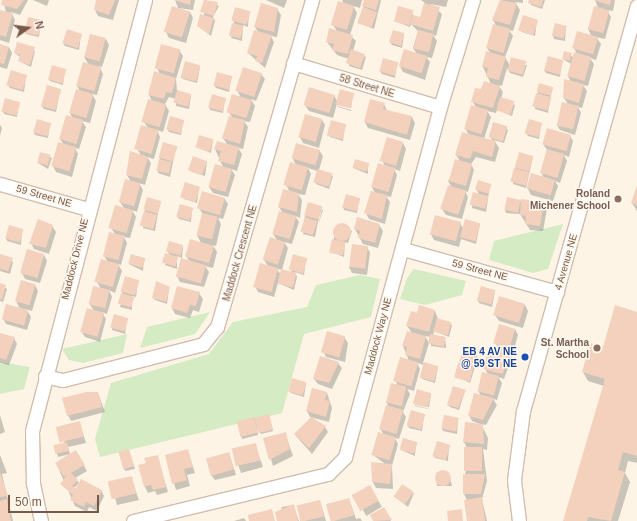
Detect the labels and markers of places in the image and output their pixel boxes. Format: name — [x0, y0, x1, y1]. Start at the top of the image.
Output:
place label: Roland Michener School — [530, 187, 610, 210]
marker: Roland Michener School — [613, 194, 623, 204]
place label: St. Martha School — [541, 336, 589, 360]
marker: St. Martha School — [592, 343, 602, 353]
place label: EB 4 AV NE @ 59 ST NE — [461, 345, 517, 368]
marker: EB 4 AV NE @ 59 ST NE — [520, 352, 530, 362]

